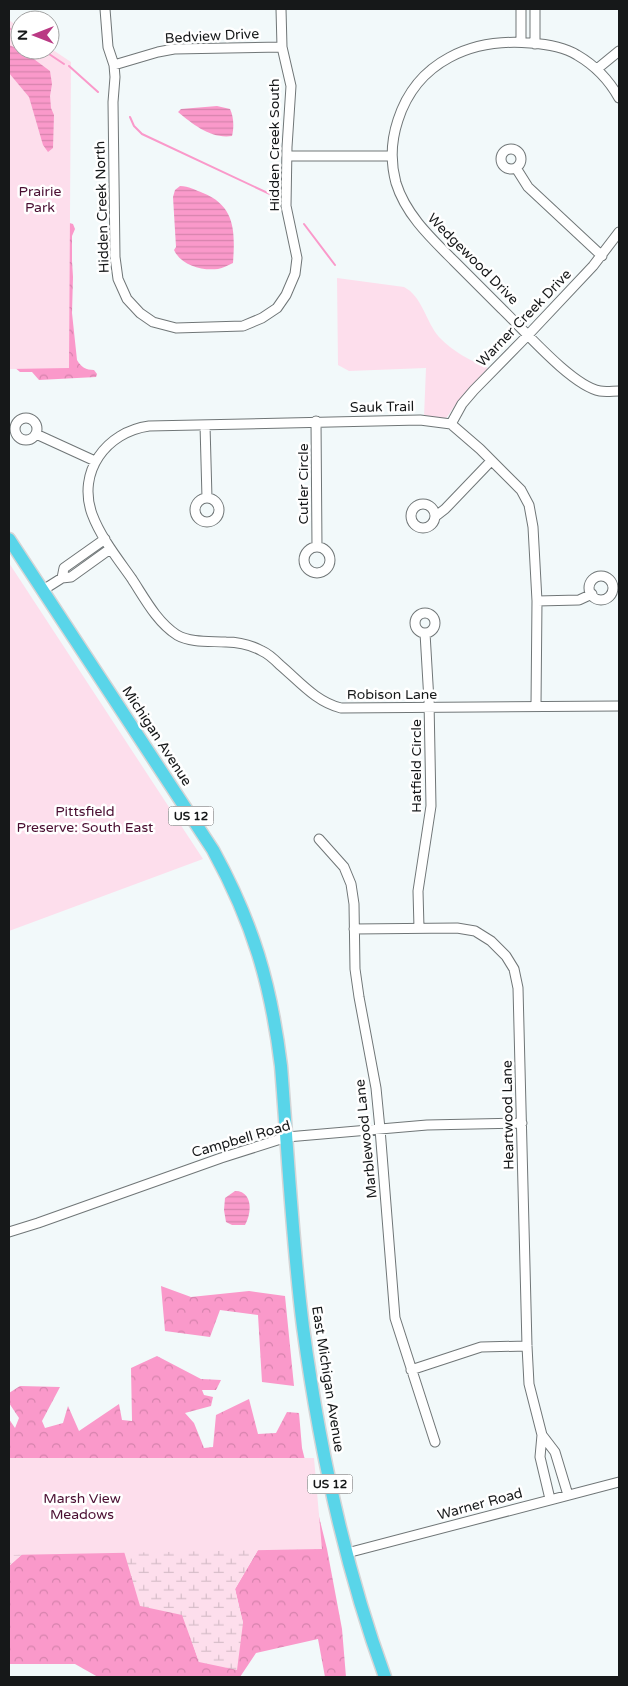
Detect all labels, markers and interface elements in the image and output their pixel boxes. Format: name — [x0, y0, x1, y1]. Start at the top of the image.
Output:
north arrow — [10, 10, 60, 60]
street label: Bedview Drive — [164, 25, 260, 47]
text: N — [14, 29, 31, 41]
street label: Hidden Creek South — [266, 78, 283, 212]
street label: Hidden Creek North — [91, 141, 113, 273]
park label: Prairie Park — [19, 183, 61, 216]
street label: Wedgewood Drive — [424, 210, 522, 308]
street label: Warner Creek Drive — [473, 266, 575, 370]
street label: Sauk Trail — [350, 398, 414, 416]
street label: Cutler Circle — [295, 443, 312, 525]
street label: Michigan Avenue — [118, 683, 196, 789]
street label: Robison Lane — [347, 686, 437, 703]
street label: Hatfield Circle — [408, 719, 425, 813]
park label: Pittsfield Preserve: South East — [17, 803, 154, 836]
road number: US 12 — [168, 806, 214, 826]
street label: Heartwood Lane — [499, 1060, 517, 1170]
street label: Marblewood Lane — [351, 1078, 381, 1199]
street label: Campbell Road — [190, 1117, 292, 1161]
street label: East Michigan Avenue — [308, 1305, 348, 1453]
road number: US 12 — [308, 1475, 352, 1494]
street label: Warner Road — [436, 1484, 524, 1524]
park label: Marsh View Meadows — [43, 1490, 121, 1523]

